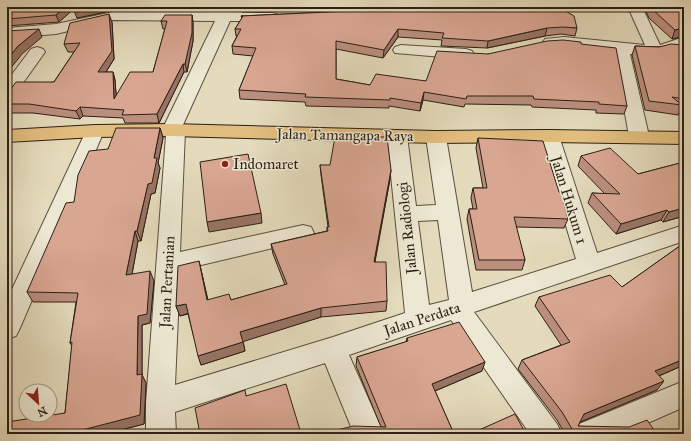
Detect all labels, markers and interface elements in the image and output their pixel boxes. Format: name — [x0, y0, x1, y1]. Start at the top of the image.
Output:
street label: Jalan Tamangapa Raya — [274, 125, 414, 146]
street label: Jalan Hukum 1 — [546, 152, 591, 247]
place label: Indomaret — [233, 155, 299, 173]
marker: Indomaret — [220, 159, 230, 169]
street label: Jalan Radiologi — [393, 181, 422, 277]
street label: Jalan Pertanian — [155, 235, 179, 331]
street label: Jalan Perdata — [380, 298, 463, 341]
north arrow — [18, 383, 58, 423]
text: N — [35, 404, 49, 420]

